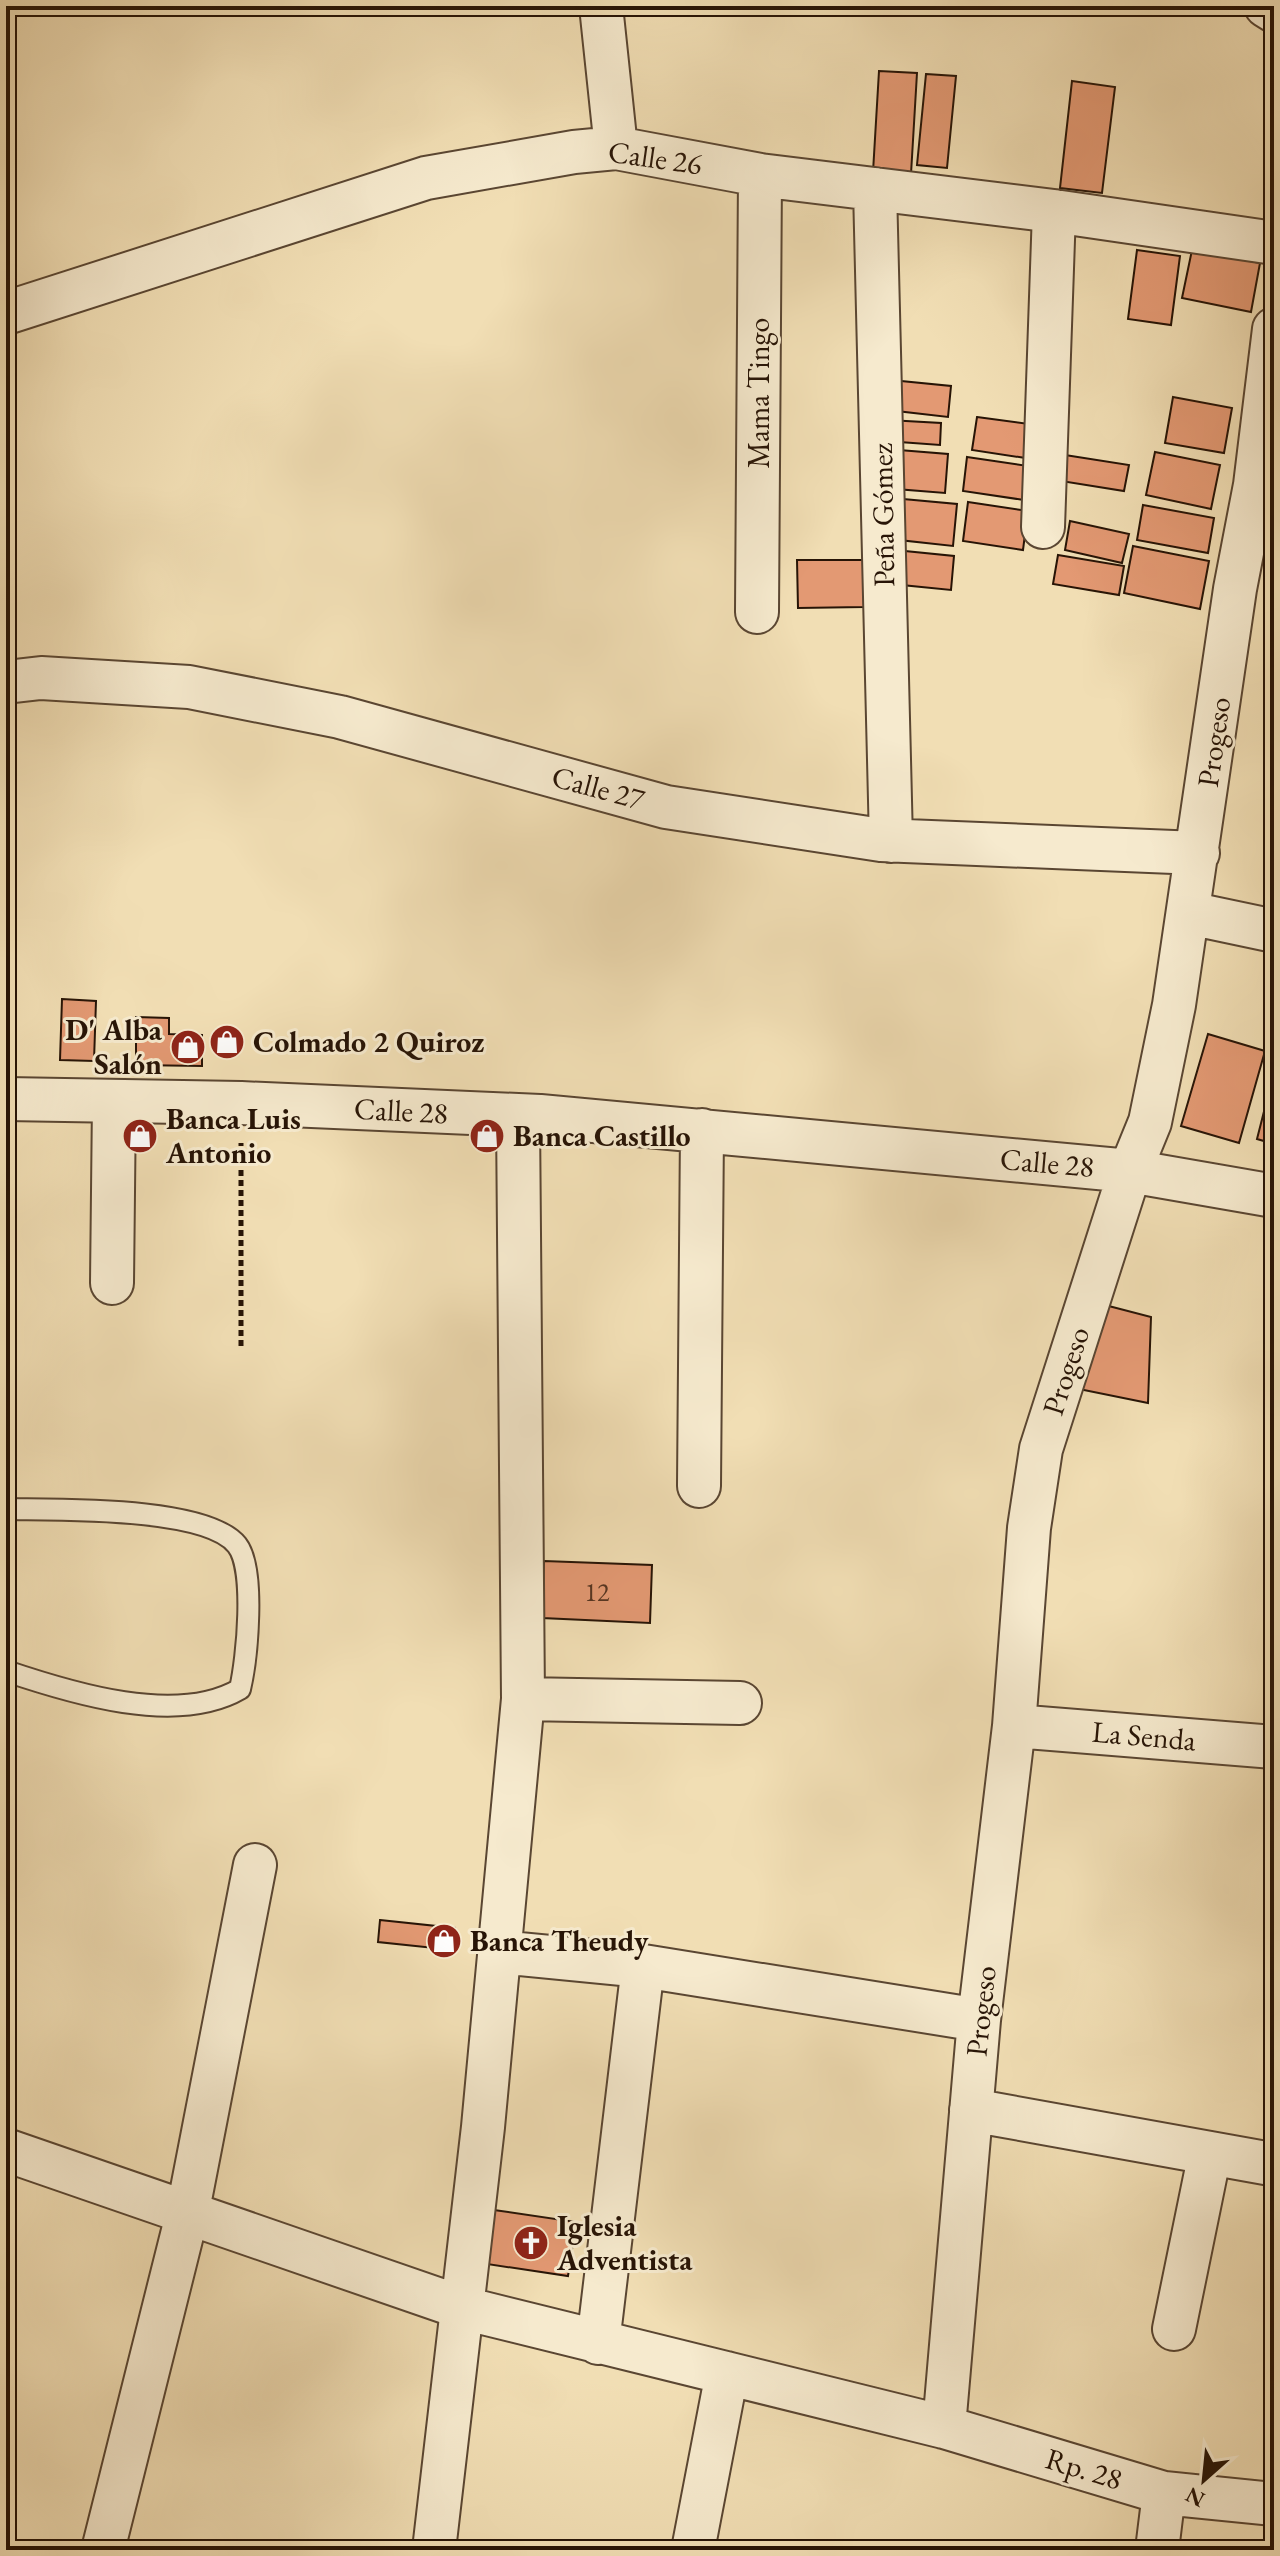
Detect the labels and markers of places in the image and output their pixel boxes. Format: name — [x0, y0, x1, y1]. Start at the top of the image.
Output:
place label: D' Alba Salón — [65, 1010, 163, 1083]
place label: Colmado 2 Quiroz — [253, 1022, 484, 1061]
shop icon: Colmado 2 Quiroz — [208, 1023, 246, 1061]
shop icon: D' Alba Salón — [169, 1028, 207, 1066]
place label: Banca Luis Antonio — [165, 1099, 301, 1172]
place label: Banca Castillo — [513, 1116, 691, 1155]
shop icon: Banca Luis Antonio — [121, 1117, 159, 1155]
shop icon: Banca Castillo — [468, 1117, 506, 1155]
place label: Banca Theudy — [470, 1921, 649, 1960]
shop icon: Banca Theudy — [425, 1922, 463, 1960]
place label: Iglesia Adventista — [556, 2206, 693, 2279]
church icon: Iglesia Adventista — [512, 2224, 550, 2262]

